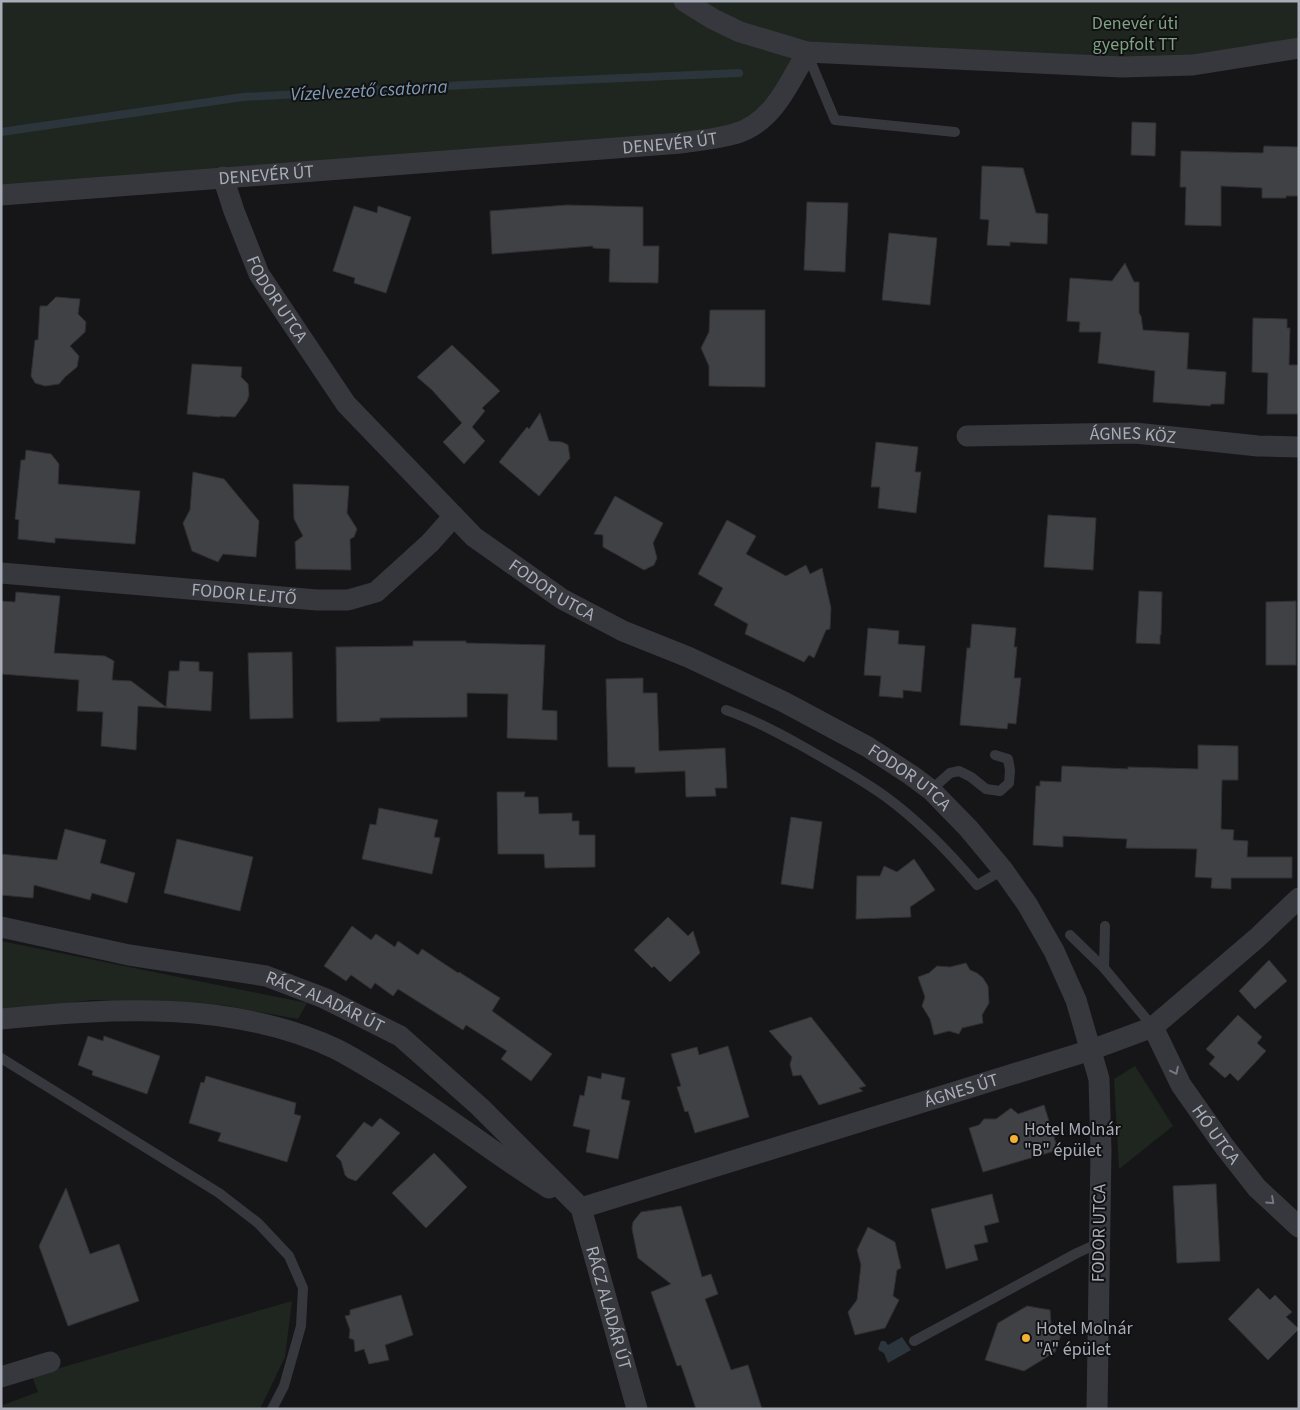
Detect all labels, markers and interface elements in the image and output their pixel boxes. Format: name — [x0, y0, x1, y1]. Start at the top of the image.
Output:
park label: Denevér úti gyepfolt TT — [1092, 11, 1178, 57]
water label: Vízelvezető csatorna — [290, 73, 448, 109]
street label: DENEVÉR ÚT — [621, 125, 720, 160]
street label: DENEVÉR ÚT — [218, 159, 315, 191]
street label: FODOR UTCA — [240, 252, 314, 347]
street label: ÁGNES KÖZ — [1090, 420, 1177, 450]
street label: FODOR UTCA — [504, 553, 600, 627]
street label: FODOR LEJTŐ — [190, 577, 298, 611]
street label: FODOR UTCA — [863, 738, 957, 816]
street label: RÁCZ ALADÁR ÚT — [262, 965, 389, 1039]
one-way arrow — [1168, 1066, 1179, 1075]
street label: ÁGNES ÚT — [921, 1067, 1002, 1113]
street label: HÓ UTCA — [1186, 1099, 1246, 1170]
place label: Hotel Molnár "B" épület — [1024, 1117, 1121, 1163]
marker: Hotel Molnár "B" épület — [1008, 1133, 1020, 1145]
street label: FODOR UTCA — [1086, 1183, 1112, 1282]
one-way arrow — [1266, 1195, 1275, 1204]
street label: RÁCZ ALADÁR ÚT — [580, 1243, 638, 1373]
place label: Hotel Molnár "A" épület — [1036, 1316, 1133, 1362]
marker: Hotel Molnár "A" épület — [1020, 1332, 1032, 1344]

